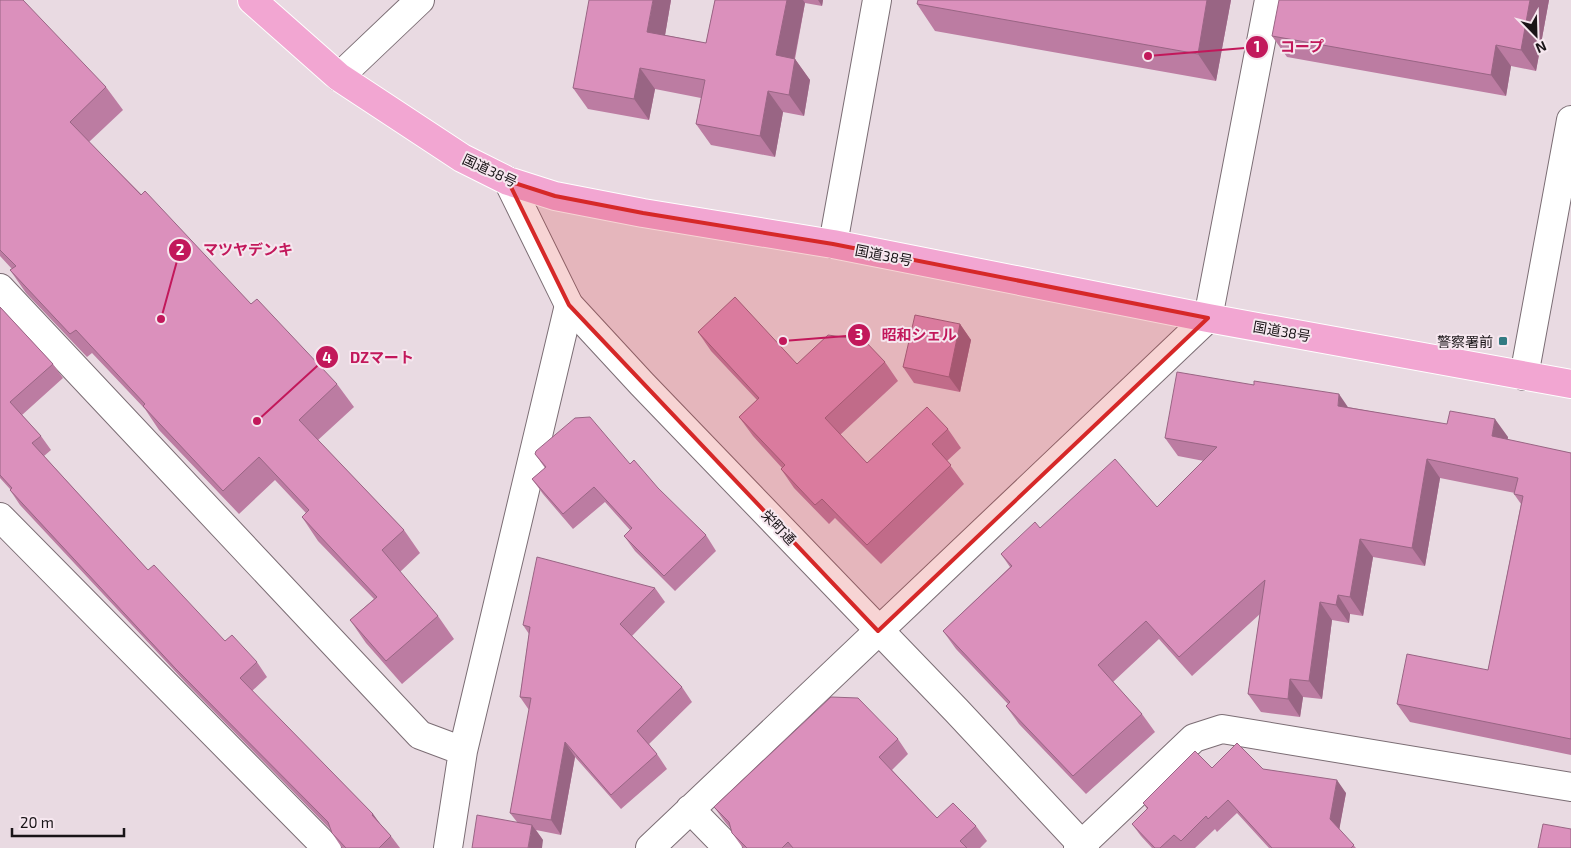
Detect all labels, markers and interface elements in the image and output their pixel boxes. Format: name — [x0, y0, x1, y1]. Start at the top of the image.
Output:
north arrow — [1511, 10, 1561, 60]
callout: コープ — [1245, 32, 1335, 62]
text: 1 — [1254, 37, 1260, 55]
text: コープ — [1280, 37, 1324, 55]
text: N — [1533, 38, 1549, 57]
street label: 国道38号 — [460, 150, 520, 190]
callout: マツヤデンキ — [168, 235, 303, 265]
text: 2 — [176, 240, 185, 258]
text: マツヤデンキ — [203, 240, 293, 258]
street label: 国道38号 — [854, 241, 914, 269]
street label: 国道38号 — [1252, 318, 1312, 344]
callout: 昭和シェル — [847, 320, 967, 350]
text: 3 — [855, 325, 863, 343]
text: 昭和シェル — [881, 325, 957, 343]
place label: 警察署前 — [1437, 333, 1493, 350]
marker: 警察署前 — [1497, 335, 1509, 347]
callout: DZマート — [315, 342, 424, 372]
text: 4 — [322, 348, 332, 366]
text: DZマート — [350, 348, 414, 366]
street label: 栄町通 — [758, 506, 800, 548]
scale bar — [12, 806, 125, 838]
text: 20 m — [20, 813, 54, 831]

